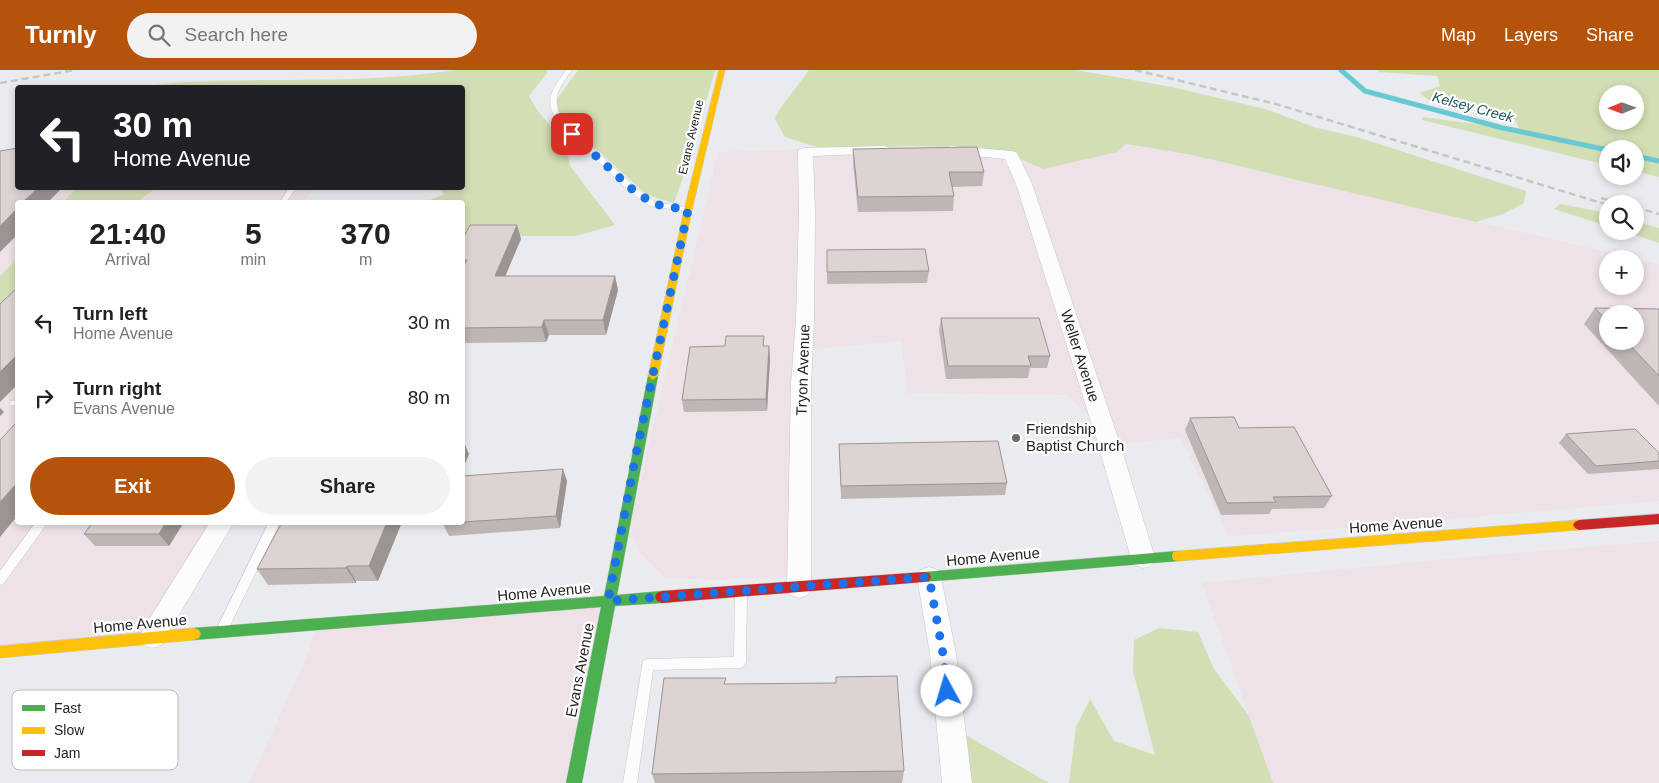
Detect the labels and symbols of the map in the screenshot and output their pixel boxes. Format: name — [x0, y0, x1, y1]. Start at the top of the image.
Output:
north arrow — [1599, 85, 1644, 130]
water label: Kelsey Creek — [1431, 88, 1516, 126]
street label: Evans Avenue — [676, 98, 706, 176]
pin — [551, 113, 593, 155]
street label: Weller Avenue — [1058, 307, 1103, 404]
street label: Tryon Avenue — [792, 324, 813, 416]
place label: Friendship Baptist Church — [1026, 420, 1124, 454]
marker: Friendship Baptist Church — [1010, 432, 1022, 444]
street label: Home Avenue — [1349, 513, 1443, 536]
street label: Home Avenue — [945, 544, 1041, 569]
street label: Home Avenue — [496, 579, 592, 604]
street label: Home Avenue — [92, 611, 188, 636]
street label: Evans Avenue — [562, 621, 597, 718]
position arrow — [920, 664, 972, 716]
legend — [12, 690, 178, 770]
text: Fast — [54, 700, 81, 716]
text: Slow — [54, 722, 85, 738]
text: Jam — [54, 745, 80, 761]

